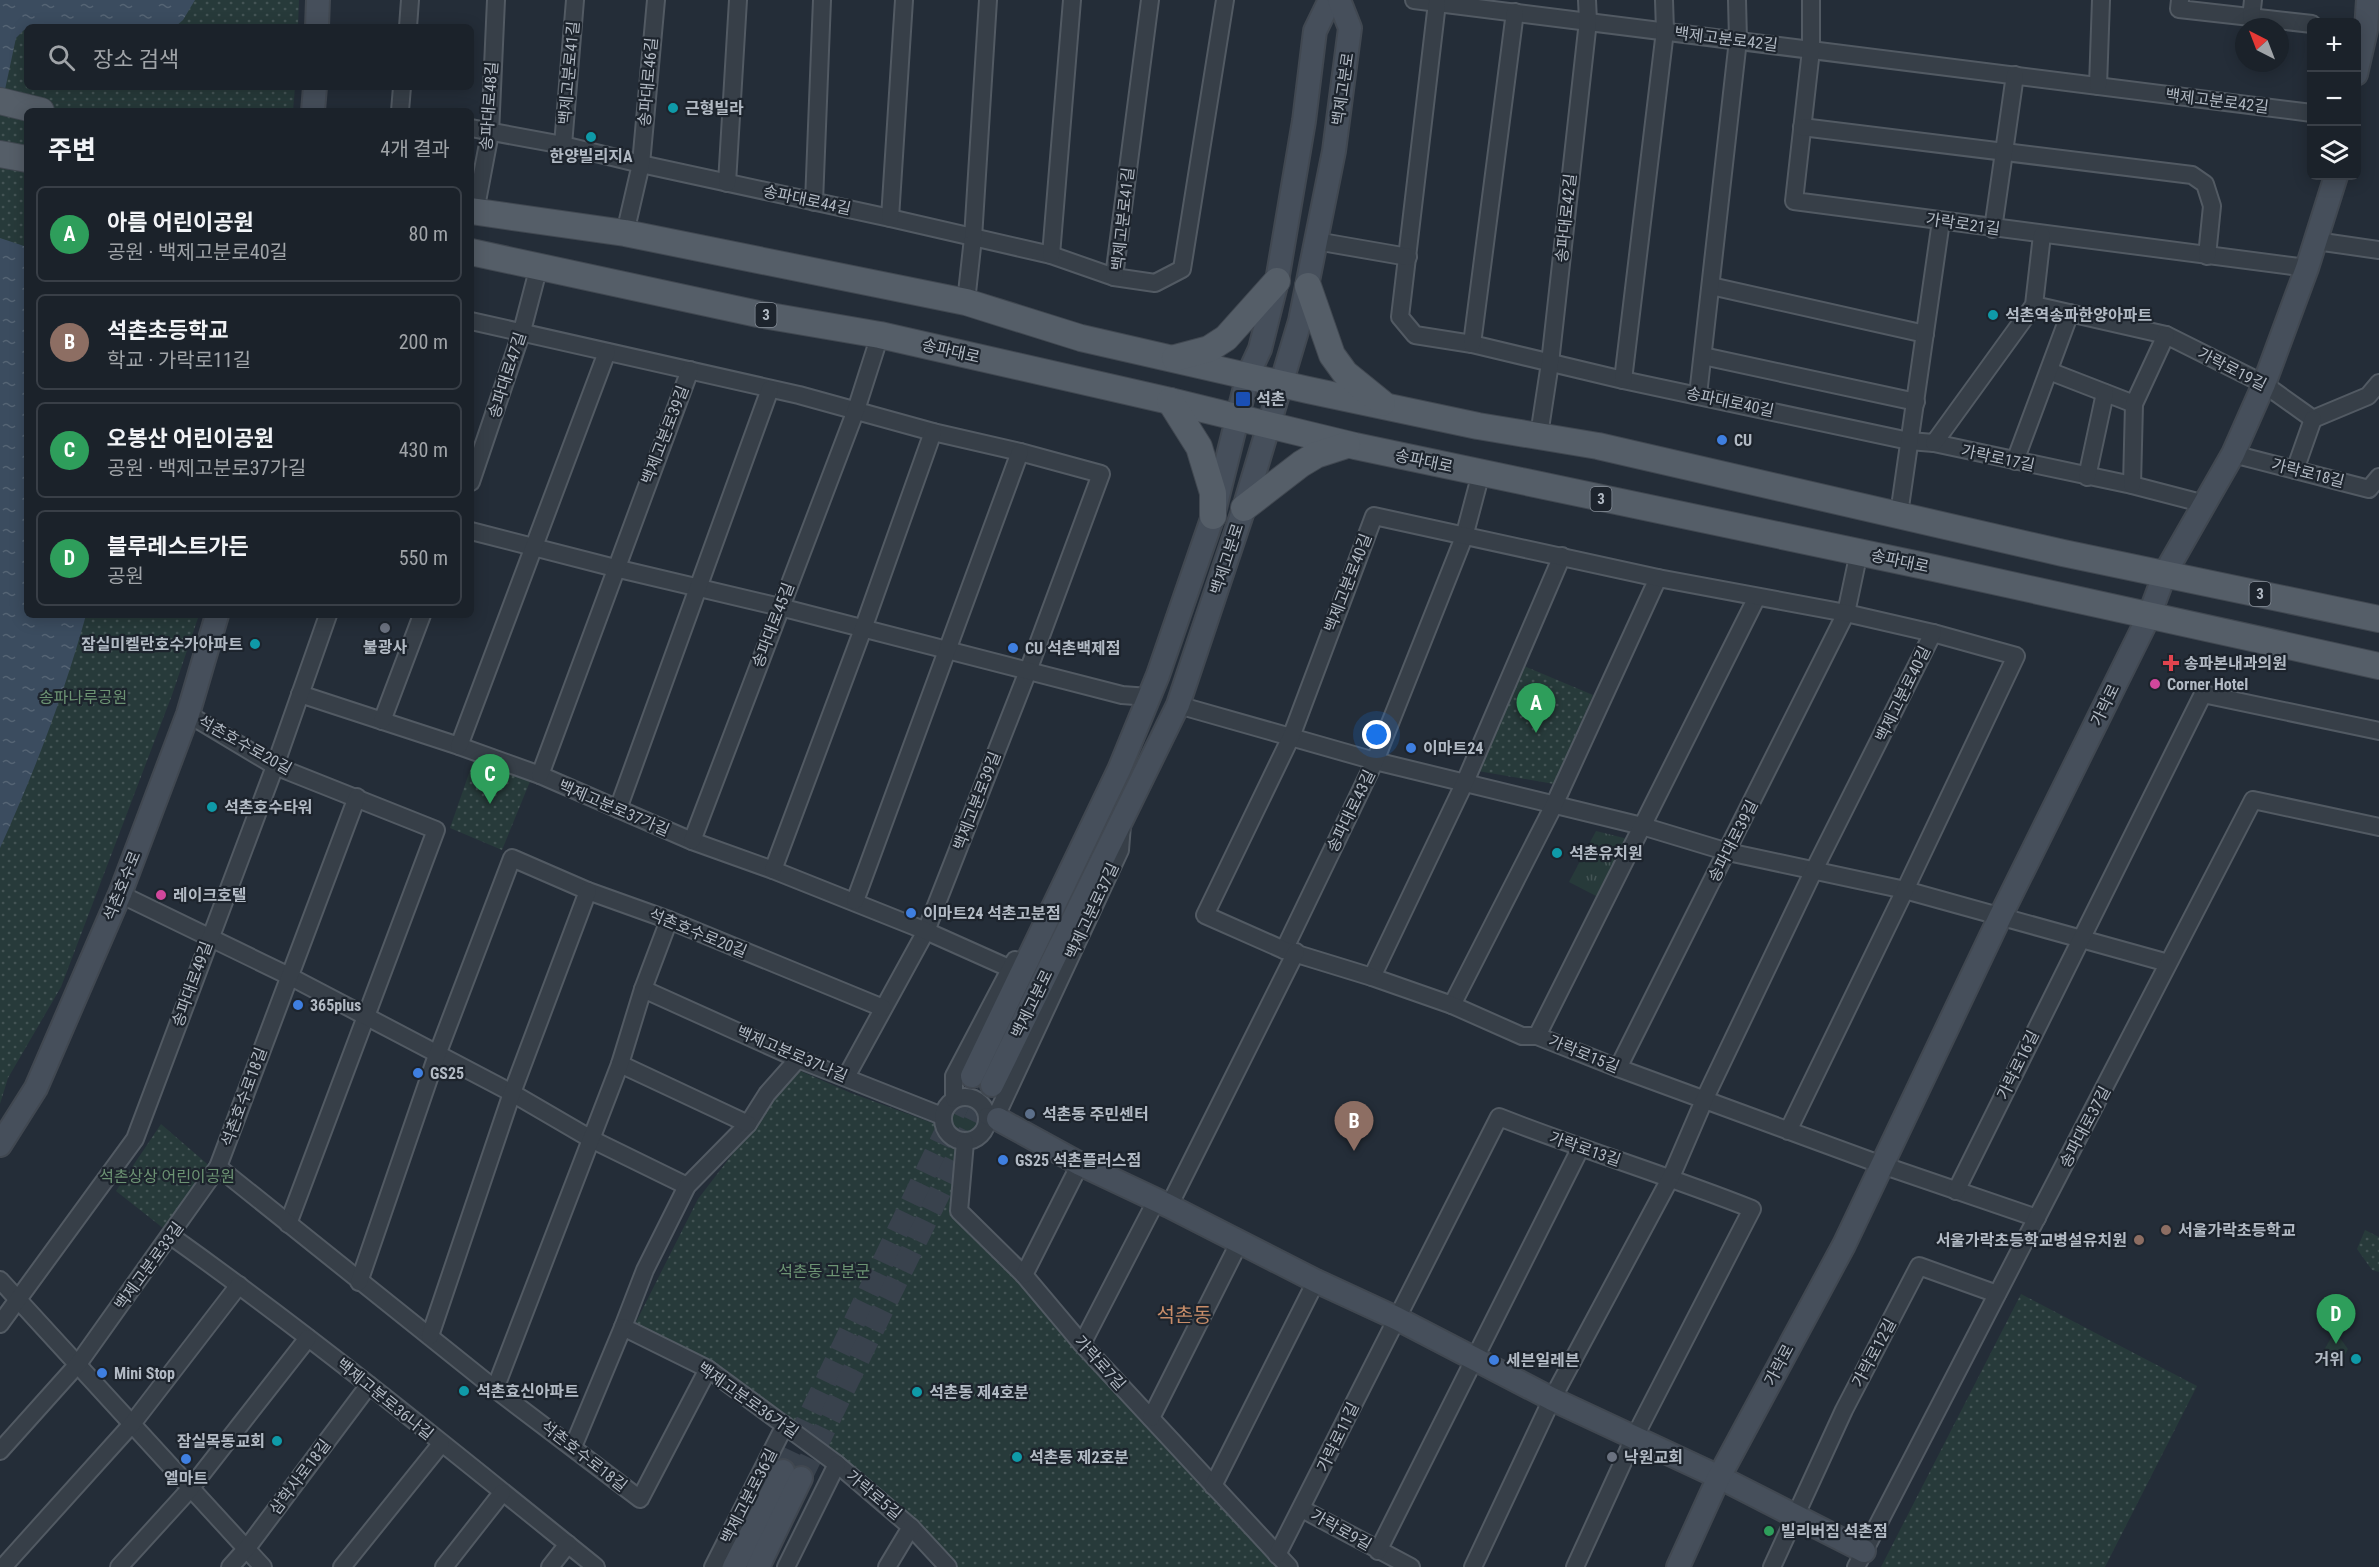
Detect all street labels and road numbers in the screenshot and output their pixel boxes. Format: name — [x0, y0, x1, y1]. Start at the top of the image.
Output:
street label: 백제고분로41길 — [555, 20, 583, 126]
street label: 백제고분로42길 — [1673, 23, 1779, 55]
street label: 송파대로46길 — [635, 37, 661, 127]
street label: 백제고분로 — [1328, 51, 1358, 127]
street label: 송파대로48길 — [476, 61, 502, 151]
street label: 백제고분로42길 — [2164, 85, 2270, 117]
street label: 백제고분로41길 — [1108, 166, 1138, 272]
street label: 송파대로42길 — [1552, 173, 1580, 263]
street label: 송파대로44길 — [761, 181, 853, 219]
street label: 가락로21길 — [1925, 209, 2001, 239]
road number: 3 — [756, 303, 777, 327]
street label: 송파대로47길 — [484, 330, 530, 420]
street label: 송파대로 — [920, 335, 982, 367]
street label: 가락로19길 — [2194, 344, 2270, 394]
street label: 백제고분로39길 — [637, 383, 693, 487]
street label: 송파대로40길 — [1684, 383, 1776, 421]
street label: 가락로17길 — [1959, 441, 2037, 475]
street label: 송파대로 — [1393, 446, 1455, 476]
street label: 가락로18길 — [2269, 455, 2347, 491]
road number: 3 — [1590, 487, 1612, 511]
street label: 백제고분로 — [1207, 521, 1247, 597]
street label: 백제고분로40길 — [1320, 531, 1376, 635]
street label: 송파대로 — [1869, 546, 1931, 576]
street label: 송파대로45길 — [748, 580, 798, 670]
road number: 3 — [2250, 582, 2270, 606]
street label: 백제고분로40길 — [1872, 643, 1934, 745]
street label: 가락로 — [2087, 681, 2123, 729]
street label: 석촌호수로20길 — [195, 711, 295, 779]
street label: 백제고분로39길 — [949, 749, 1005, 853]
street label: 송파대로43길 — [1323, 767, 1379, 855]
street label: 백제고분로37가길 — [556, 776, 672, 840]
street label: 송파대로39길 — [1704, 797, 1762, 885]
street label: 석촌호수로 — [99, 848, 145, 924]
street label: 백제고분로37길 — [1061, 860, 1123, 962]
street label: 석촌호수로20길 — [646, 905, 750, 961]
street label: 송파대로49길 — [168, 939, 216, 1029]
street label: 백제고분로 — [1007, 967, 1057, 1041]
street label: 백제고분로37나길 — [734, 1022, 850, 1086]
street label: 가락로16길 — [1993, 1027, 2043, 1103]
street label: 가락로15길 — [1546, 1031, 1622, 1077]
street label: 석촌호수로18길 — [217, 1045, 271, 1149]
street label: 송파대로37길 — [2056, 1083, 2114, 1171]
street label: 가락로13길 — [1547, 1128, 1623, 1170]
street label: 백제고분로33길 — [111, 1218, 187, 1314]
street label: 가락로12길 — [1848, 1316, 1900, 1390]
street label: 가락로7길 — [1071, 1332, 1129, 1394]
street label: 가락로 — [1760, 1341, 1798, 1389]
street label: 백제고분로36나길 — [333, 1354, 437, 1444]
street label: 백제고분로36가길 — [694, 1358, 802, 1442]
street label: 가락로11길 — [1313, 1399, 1363, 1475]
street label: 석촌호수로18길 — [537, 1416, 631, 1496]
street label: 삼학사로18길 — [266, 1436, 334, 1518]
street label: 백제고분로36길 — [717, 1445, 781, 1547]
street label: 가락로5길 — [842, 1466, 906, 1524]
street label: 가락로9길 — [1307, 1506, 1375, 1554]

